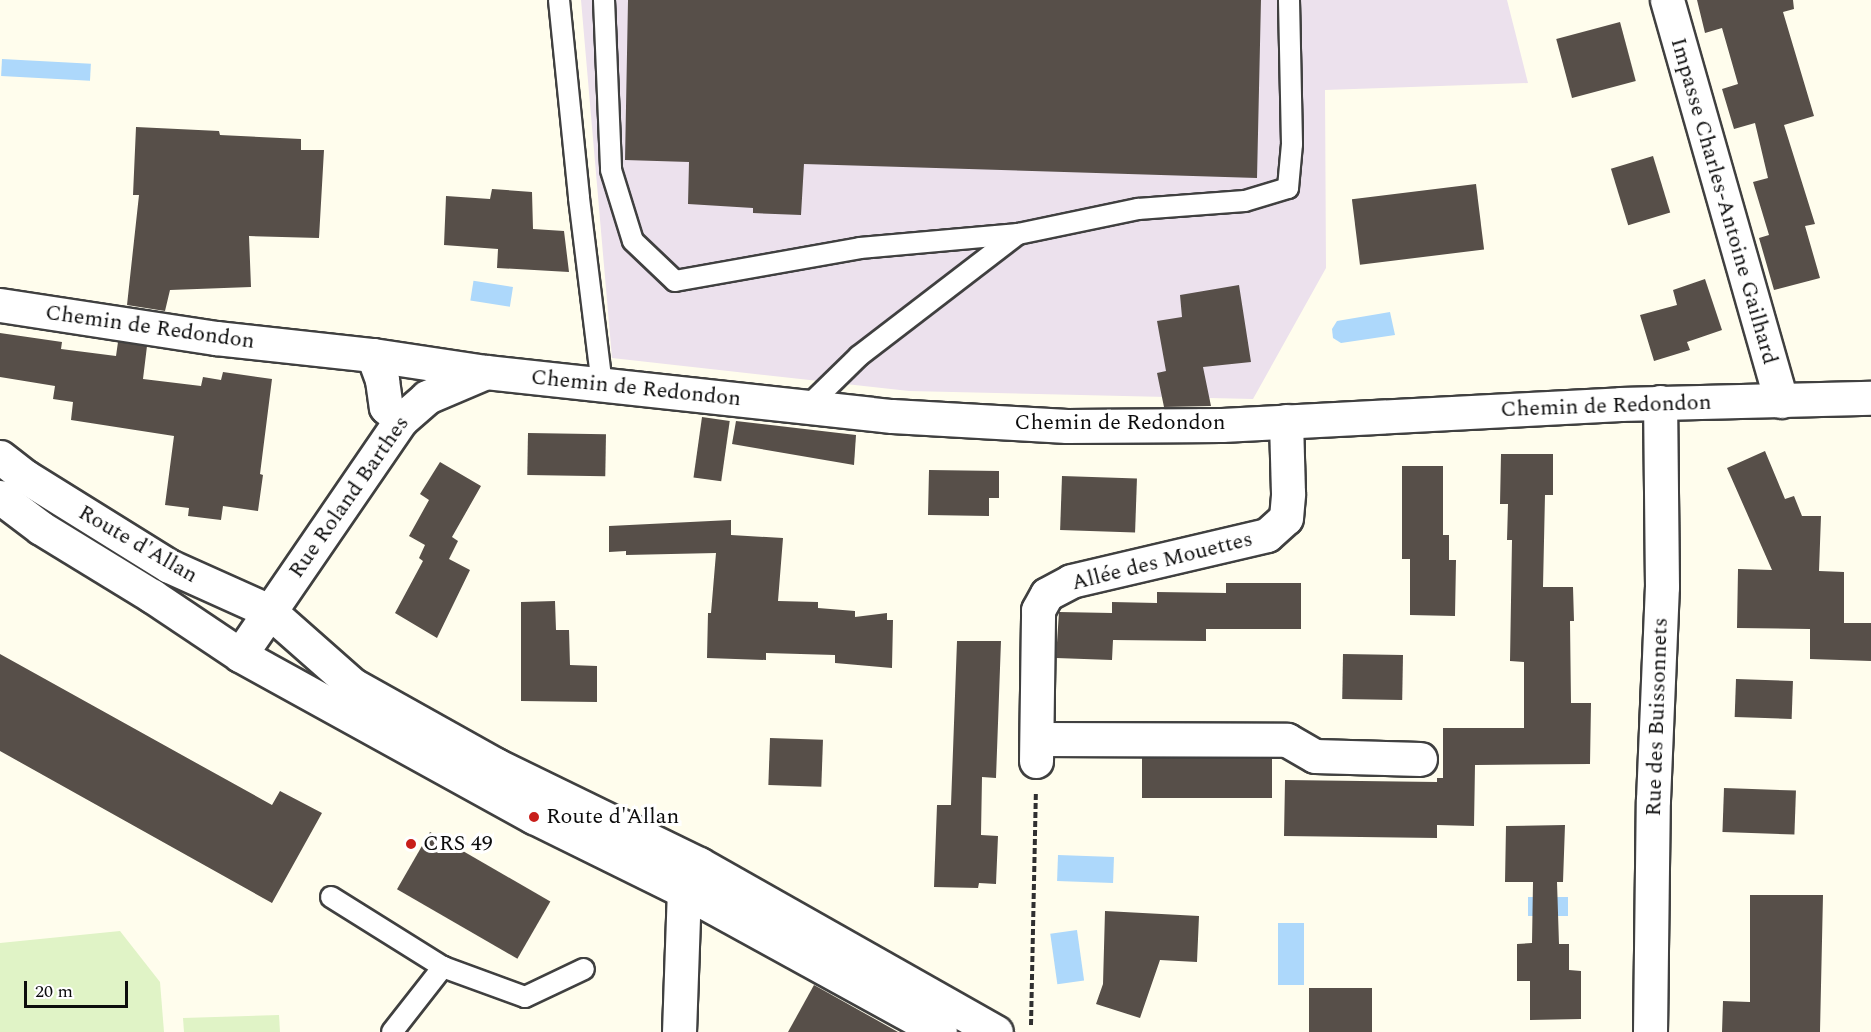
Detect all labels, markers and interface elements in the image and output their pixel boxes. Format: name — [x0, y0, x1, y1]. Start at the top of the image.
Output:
street label: Impasse Charles-Antoine Gailhard — [1665, 35, 1783, 367]
street label: Chemin de Redondon — [44, 299, 256, 355]
street label: Chemin de Redondon — [530, 364, 742, 412]
street label: Chemin de Redondon — [1500, 389, 1712, 423]
street label: Chemin de Redondon — [1014, 410, 1226, 436]
street label: Rue Roland Barthes — [283, 411, 415, 583]
street label: Route d'Allan — [74, 499, 202, 589]
street label: Allée des Mouettes — [1069, 526, 1255, 596]
street label: Rue des Buissonnets — [1640, 617, 1674, 817]
place label: Route d'Allan — [546, 804, 679, 830]
marker: Route d'Allan — [527, 810, 541, 824]
place label: CRS 49 — [423, 831, 493, 857]
marker: CRS 49 — [404, 837, 418, 851]
scale bar — [27, 969, 130, 1007]
text: 20 m — [35, 978, 73, 1005]

